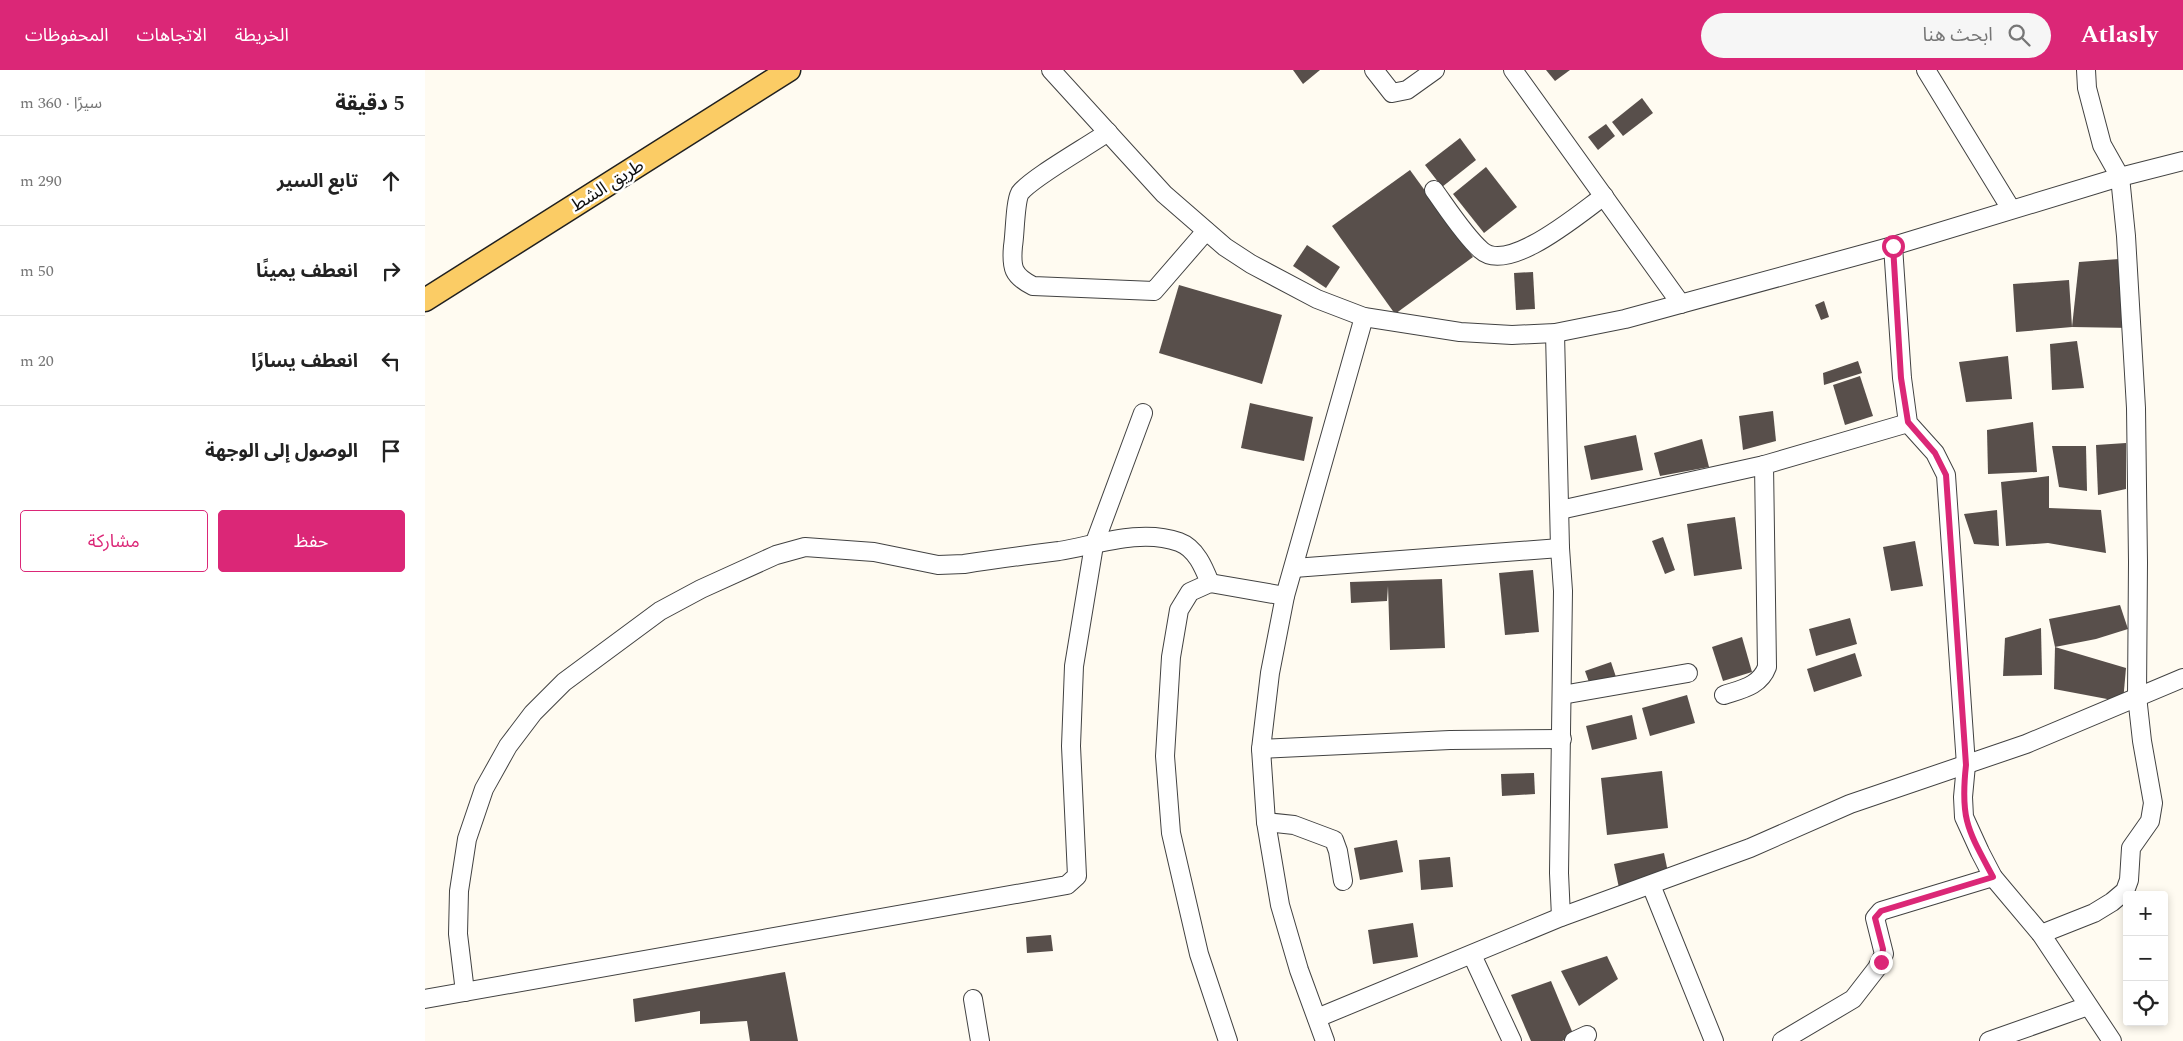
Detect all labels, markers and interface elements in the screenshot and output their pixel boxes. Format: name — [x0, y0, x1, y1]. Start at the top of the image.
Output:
search box — [1701, 13, 2051, 58]
text: Atlasly — [2081, 17, 2158, 53]
text: ابحث هنا — [1923, 21, 1993, 50]
icon: search — [2005, 21, 2033, 49]
text: المحفوظات — [25, 22, 109, 49]
text: الاتجاهات — [137, 22, 207, 49]
text: الخريطة — [235, 22, 289, 49]
text: 5 دقيقة — [335, 88, 405, 120]
text: سيرًا · 360 m — [20, 91, 102, 115]
street label: طريق الشط — [565, 152, 649, 219]
text: تابع السير — [277, 167, 358, 196]
icon: ahead — [377, 167, 405, 195]
text: 290 m — [20, 169, 62, 193]
route start — [1882, 235, 1905, 258]
text: انعطف يمينًا — [256, 257, 358, 286]
icon: right — [377, 257, 405, 285]
text: 50 m — [20, 259, 54, 283]
text: انعطف يسارًا — [251, 347, 358, 376]
icon: left — [377, 347, 405, 375]
text: 20 m — [20, 349, 54, 373]
text: الوصول إلى الوجهة — [205, 437, 358, 466]
icon: arrive — [377, 437, 405, 465]
button: مشاركة — [20, 510, 208, 572]
button: حفظ — [218, 510, 405, 572]
map controls — [2123, 891, 2168, 1026]
button: + — [2123, 891, 2168, 936]
button: − — [2123, 936, 2168, 981]
route end — [1870, 951, 1893, 974]
button: locate — [2123, 981, 2168, 1026]

